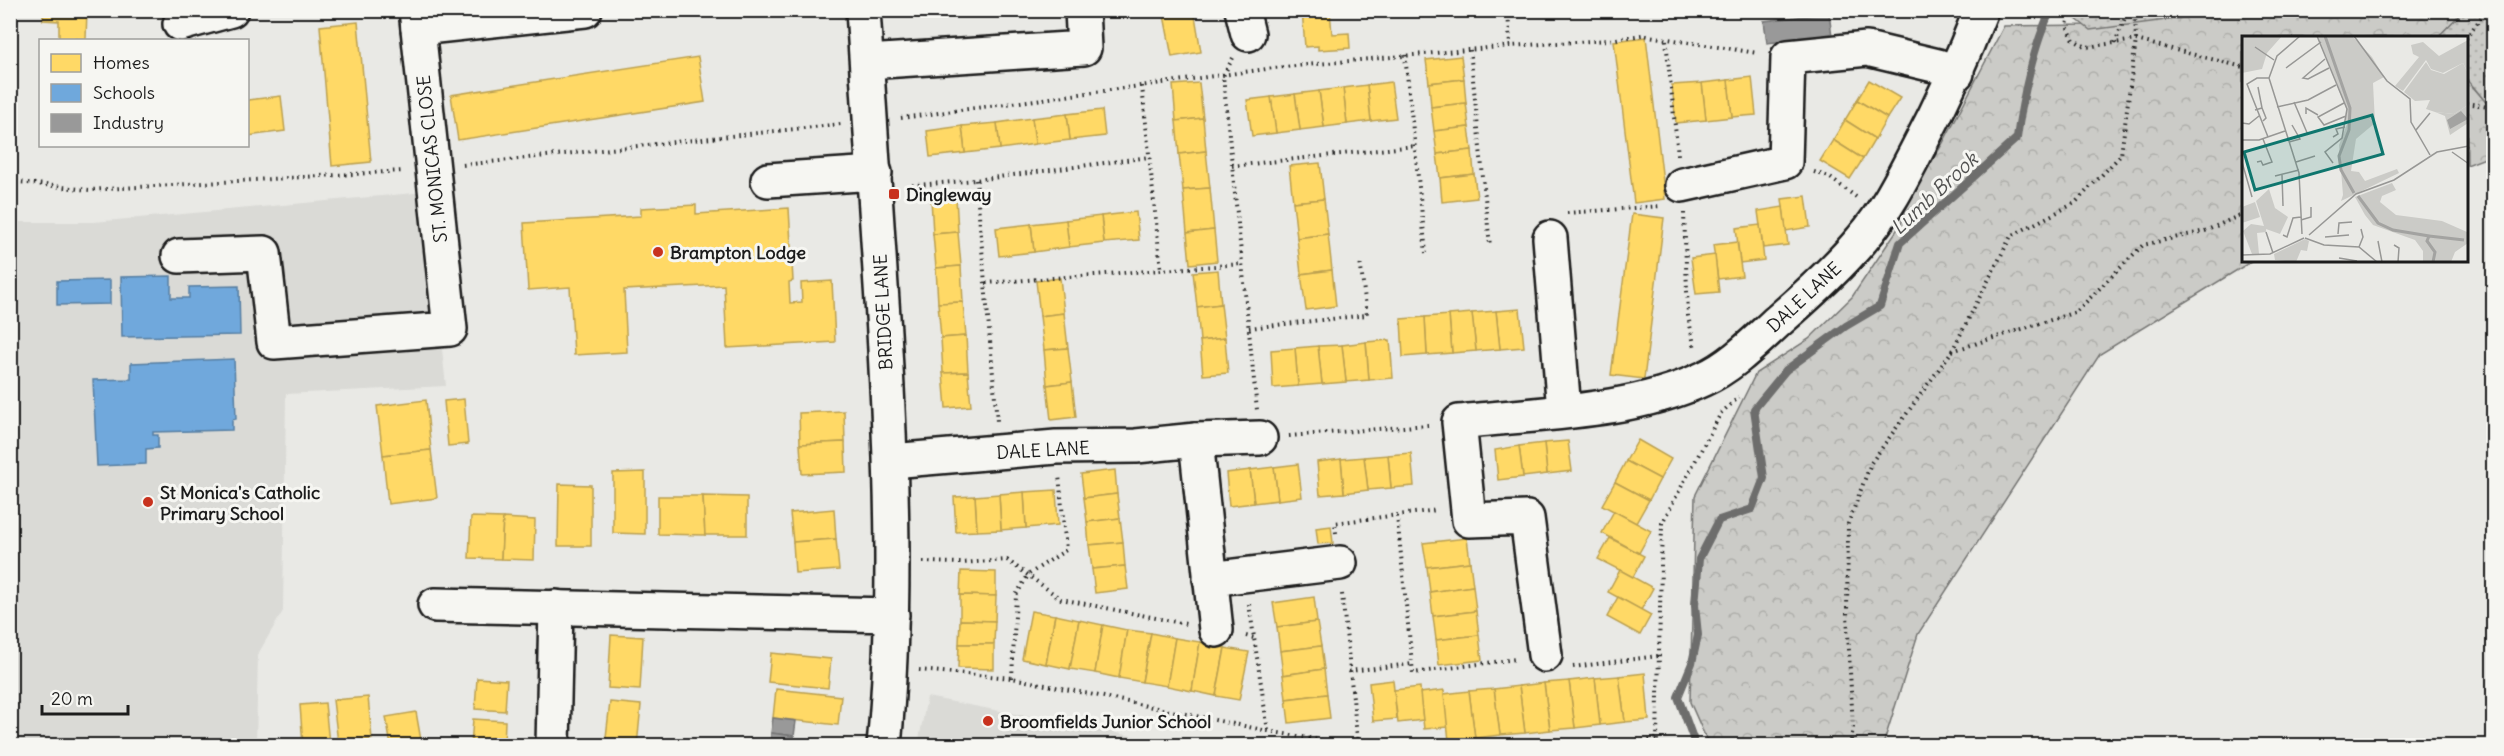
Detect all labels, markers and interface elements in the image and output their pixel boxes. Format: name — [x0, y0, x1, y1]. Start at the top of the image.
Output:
inset map — [2242, 36, 2468, 262]
legend — [39, 39, 249, 147]
text: Homes — [93, 51, 150, 74]
street label: ST. MONICAS CLOSE — [412, 74, 452, 244]
text: Schools — [93, 81, 155, 104]
text: Industry — [93, 111, 164, 134]
water label: Lumb Brook — [1885, 145, 1984, 239]
place label: Dingleway — [906, 183, 992, 206]
marker: Dingleway — [887, 187, 901, 201]
place label: Brampton Lodge — [670, 241, 806, 264]
marker: Brampton Lodge — [651, 245, 665, 259]
street label: BRIDGE LANE — [868, 253, 898, 371]
street label: DALE LANE — [1762, 257, 1846, 337]
street label: DALE LANE — [996, 436, 1090, 464]
place label: St Monica's Catholic Primary School — [160, 481, 320, 525]
marker: St Monica's Catholic Primary School — [141, 495, 155, 509]
scale bar — [42, 678, 128, 716]
text: 20 m — [51, 687, 93, 710]
place label: Broomfields Junior School — [1000, 710, 1211, 733]
marker: Broomfields Junior School — [981, 714, 995, 728]

